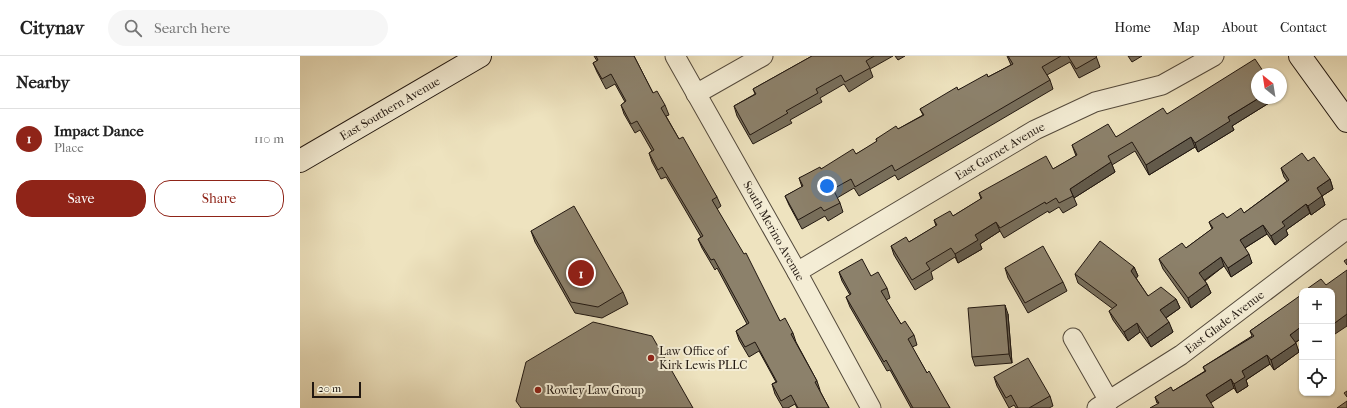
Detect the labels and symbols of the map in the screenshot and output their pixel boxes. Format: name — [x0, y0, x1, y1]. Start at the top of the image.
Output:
north arrow — [1251, 68, 1287, 104]
street label: East Southern Avenue — [337, 74, 442, 143]
street label: East Garnet Avenue — [952, 119, 1047, 183]
your location — [817, 176, 837, 196]
street label: South Merino Avenue — [740, 179, 808, 283]
pin: 1 — [568, 258, 594, 288]
street label: East Glade Avenue — [1182, 287, 1267, 356]
place label: Law Office of Kirk Lewis PLLC — [659, 344, 747, 372]
marker: Law Office of Kirk Lewis PLLC — [646, 353, 656, 363]
scale bar — [312, 380, 361, 399]
place label: Rowley Law Group — [546, 383, 645, 397]
marker: Rowley Law Group — [533, 385, 543, 395]

